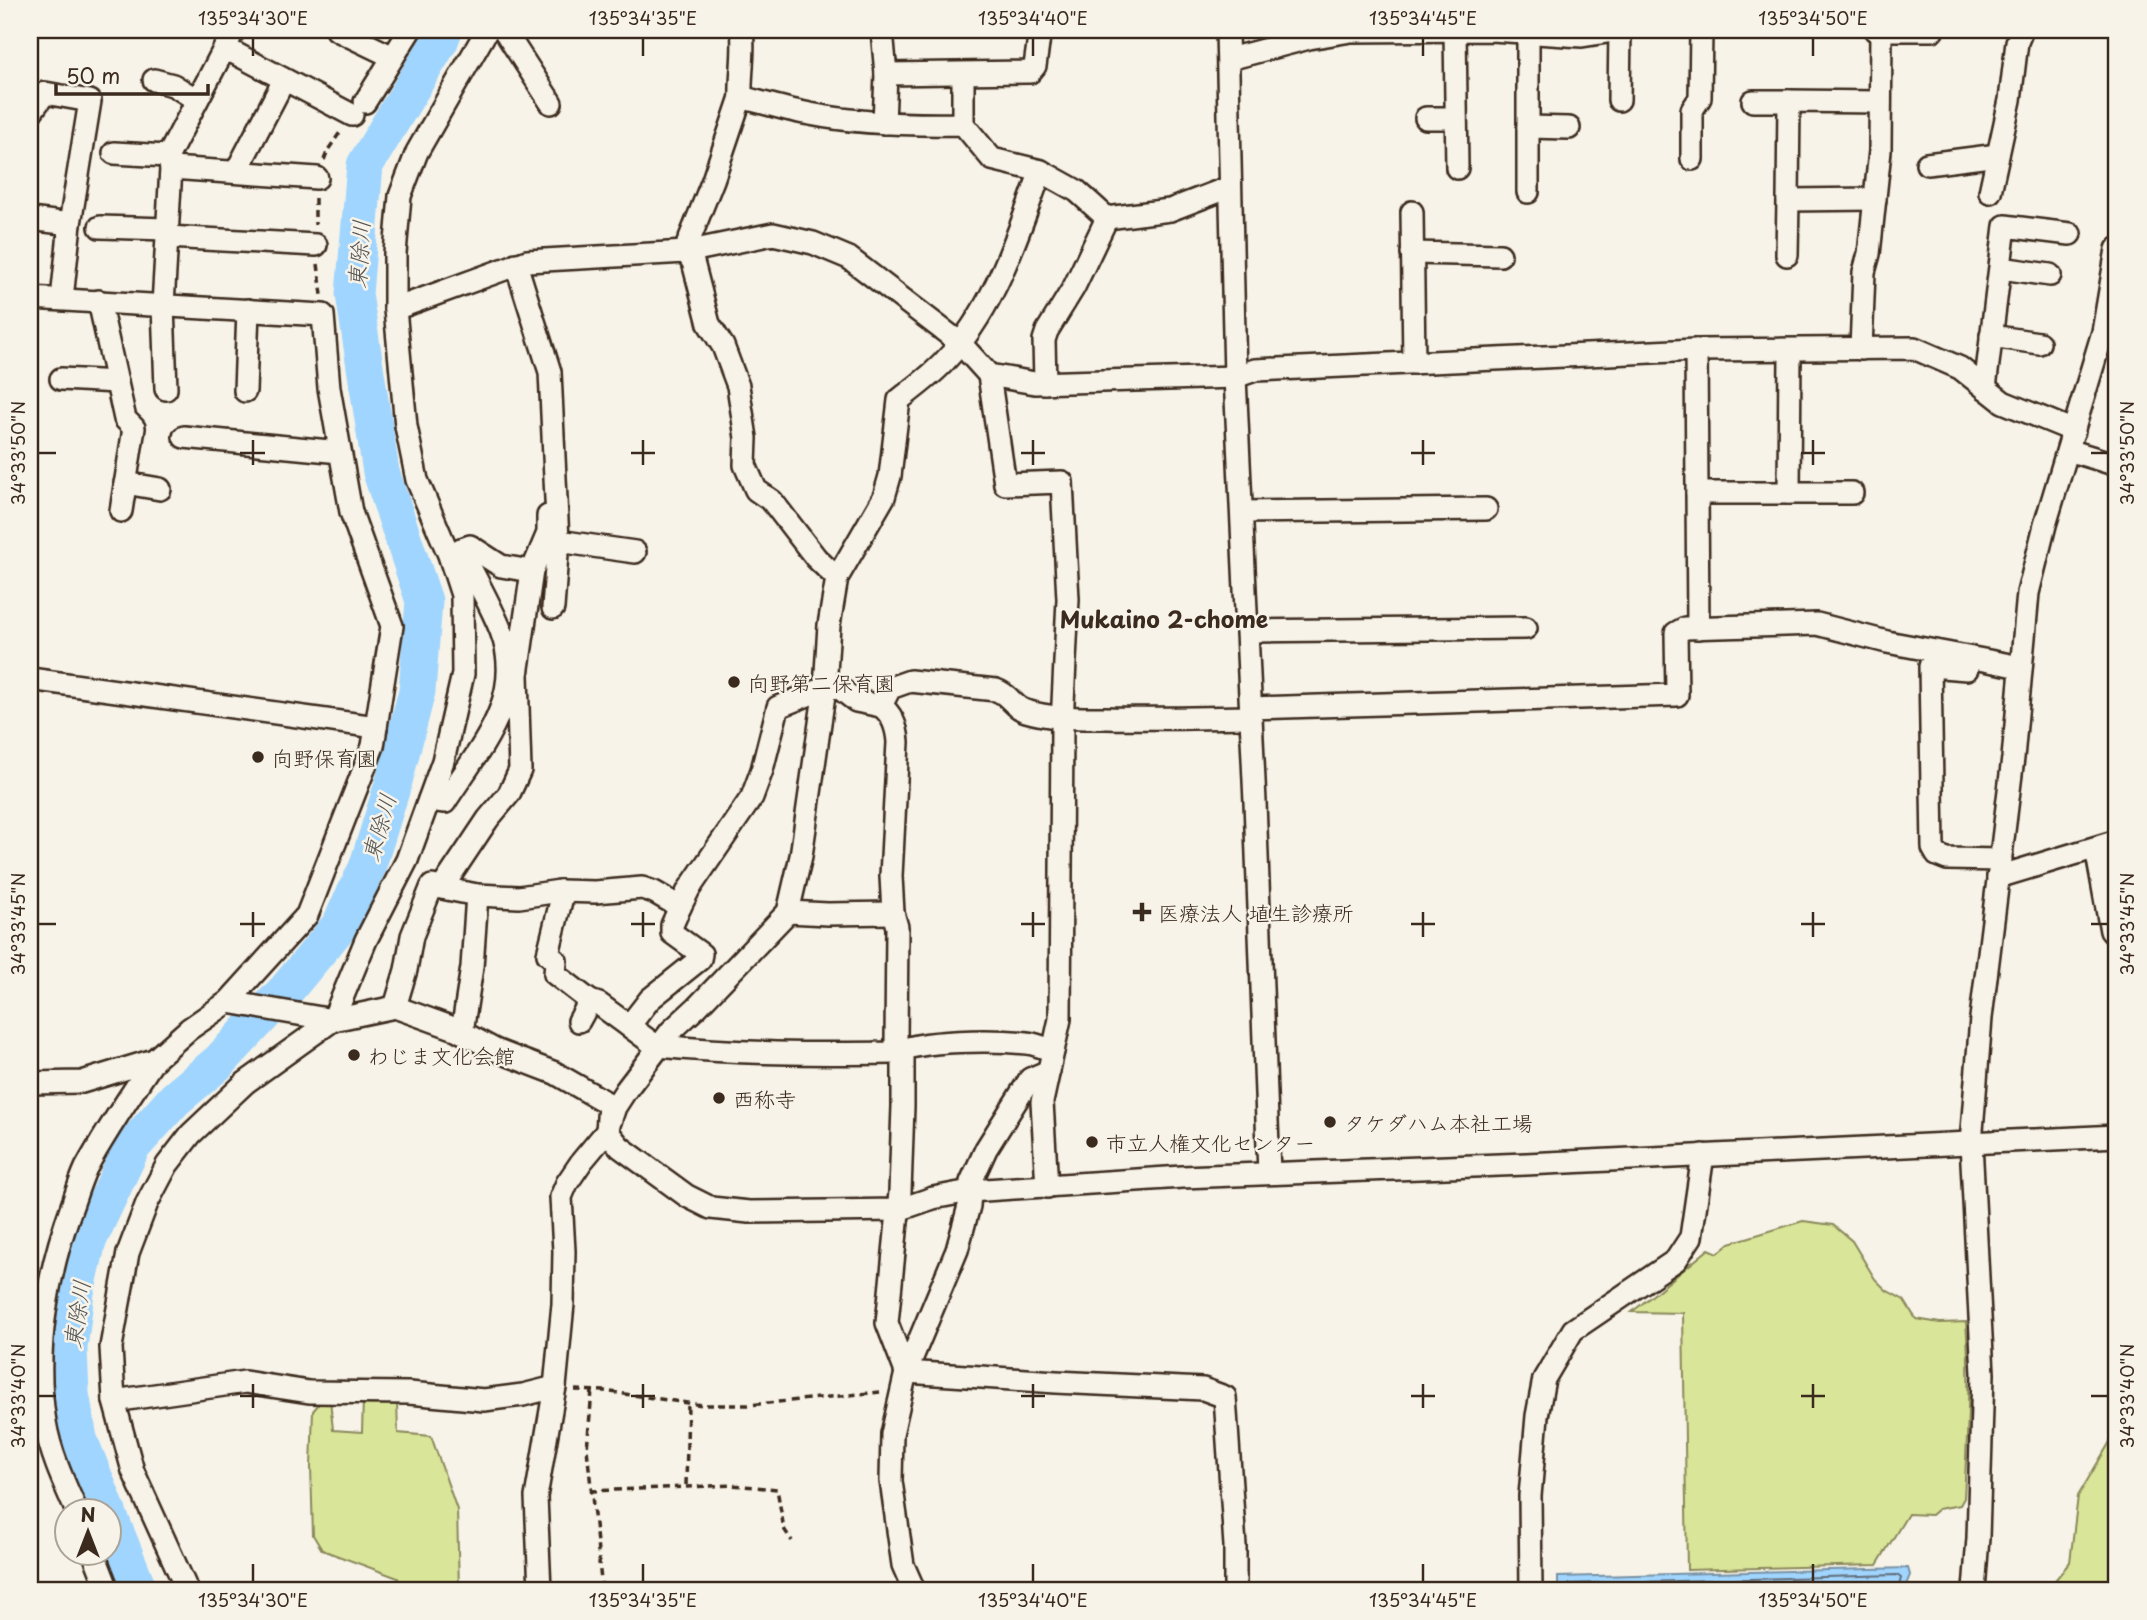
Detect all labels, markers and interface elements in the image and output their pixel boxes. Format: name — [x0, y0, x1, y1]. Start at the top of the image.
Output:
text: 135°34'30"E — [198, 4, 308, 31]
text: 135°34'35"E — [589, 4, 697, 31]
text: 135°34'40"E — [978, 4, 1088, 31]
text: 135°34'45"E — [1369, 4, 1477, 31]
text: 135°34'50"E — [1758, 4, 1868, 31]
scale bar — [56, 52, 208, 96]
text: 50 m — [66, 59, 120, 91]
water label: 東除川 — [338, 218, 378, 290]
text: 34°33'50"N — [4, 401, 31, 505]
text: 34°33'50"N — [2113, 401, 2140, 505]
district label: Mukaino 2-chome — [1060, 601, 1269, 636]
place label: 向野第二保育園 — [748, 666, 895, 698]
marker: 向野第二保育園 — [726, 674, 742, 690]
place label: 向野保育園 — [272, 741, 377, 773]
marker: 向野保育園 — [250, 749, 266, 765]
water label: 東除川 — [352, 789, 404, 865]
text: 34°33'45"N — [4, 872, 31, 976]
text: 34°33'45"N — [2113, 872, 2140, 976]
place label: 医療法人 埴生診療所 — [1158, 896, 1354, 928]
marker: 医療法人 埴生診療所 — [1132, 902, 1152, 922]
place label: わじま文化会館 — [368, 1039, 515, 1071]
marker: わじま文化会館 — [346, 1047, 362, 1063]
place label: 西称寺 — [733, 1082, 796, 1114]
marker: 西称寺 — [711, 1090, 727, 1106]
place label: タケダハム本社工場 — [1344, 1106, 1533, 1138]
marker: タケダハム本社工場 — [1322, 1114, 1338, 1130]
place label: 市立人権文化センター — [1106, 1126, 1315, 1158]
marker: 市立人権文化センター — [1084, 1134, 1100, 1150]
water label: 東除川 — [54, 1277, 98, 1351]
text: 34°33'40"N — [4, 1343, 31, 1449]
text: 34°33'40"N — [2113, 1343, 2140, 1449]
north arrow — [52, 1498, 122, 1568]
text: N — [80, 1500, 96, 1528]
text: 135°34'30"E — [198, 1586, 308, 1613]
text: 135°34'35"E — [589, 1586, 697, 1613]
text: 135°34'40"E — [978, 1586, 1088, 1613]
text: 135°34'45"E — [1369, 1586, 1477, 1613]
text: 135°34'50"E — [1758, 1586, 1868, 1613]

